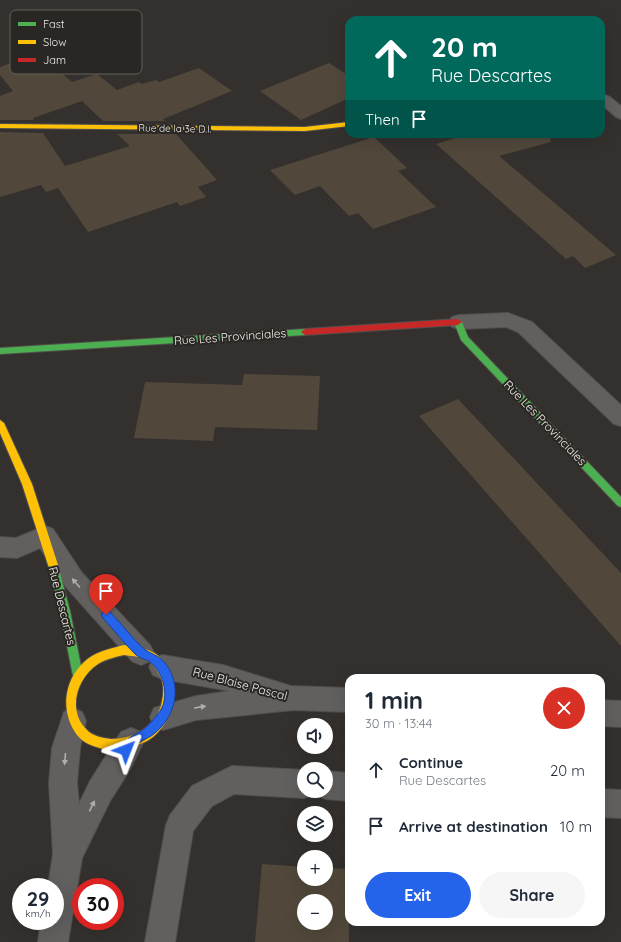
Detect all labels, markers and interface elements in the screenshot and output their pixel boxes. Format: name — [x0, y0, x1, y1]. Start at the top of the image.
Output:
legend — [10, 10, 142, 74]
text: Fast — [43, 17, 65, 31]
text: 20 m — [431, 29, 498, 64]
icon: ahead — [365, 32, 417, 84]
text: Slow — [43, 35, 67, 49]
text: Jam — [43, 53, 66, 67]
text: Rue Descartes — [431, 64, 552, 87]
icon: arrive — [408, 108, 430, 130]
text: Then — [365, 110, 400, 129]
street label: Rue de la 3e D.I. — [138, 121, 212, 136]
street label: Rue Les Provinciales — [173, 325, 287, 348]
street label: Rue Les Provinciales — [501, 377, 590, 469]
street label: Rue Descartes — [45, 565, 80, 647]
pin — [89, 574, 123, 615]
one-way arrow — [72, 577, 81, 588]
icon: arrive — [95, 580, 117, 602]
street label: Rue Blaise Pascal — [191, 664, 289, 703]
text: 1 min — [365, 685, 423, 715]
button: close — [543, 687, 585, 729]
one-way arrow — [194, 704, 206, 710]
text: 30 m · 13:44 — [365, 715, 432, 731]
map controls — [297, 718, 333, 930]
button: sound — [297, 718, 333, 754]
position arrow — [105, 729, 147, 771]
one-way arrow — [61, 753, 68, 765]
text: Continue — [399, 753, 463, 772]
icon: ahead — [365, 759, 387, 781]
text: 20 m — [550, 761, 585, 780]
button: search — [297, 762, 333, 798]
text: Rue Descartes — [399, 772, 486, 788]
one-way arrow — [89, 801, 95, 812]
button: layers — [297, 806, 333, 842]
icon: arrive — [365, 815, 387, 837]
text: Arrive at destination — [399, 817, 548, 836]
text: 10 m — [560, 817, 592, 836]
button: + — [297, 850, 333, 886]
button: Exit — [365, 872, 471, 918]
button: Share — [479, 872, 585, 918]
speed limit sign: 30 — [72, 878, 124, 930]
text: 29 — [27, 886, 49, 911]
button: − — [297, 894, 333, 930]
text: km/h — [25, 907, 51, 920]

